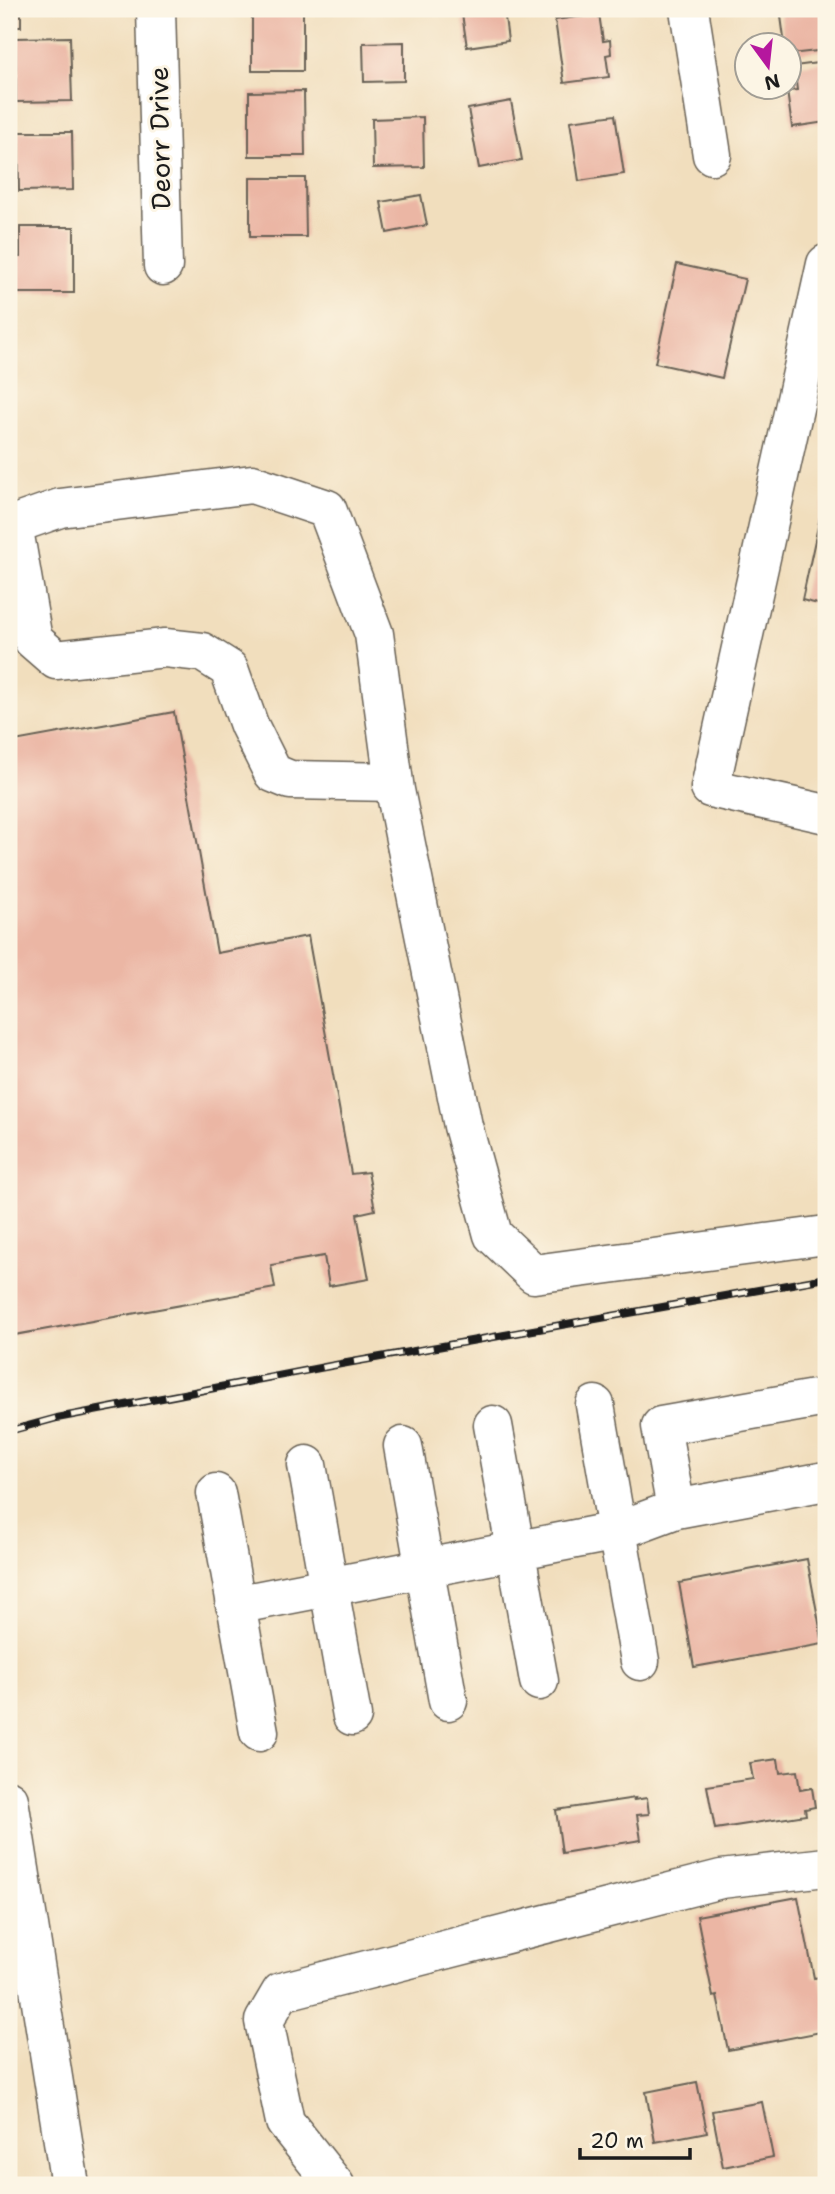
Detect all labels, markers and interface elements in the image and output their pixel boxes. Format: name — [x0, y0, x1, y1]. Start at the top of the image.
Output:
north arrow — [734, 32, 804, 102]
street label: Deorr Drive — [141, 66, 178, 210]
text: N — [762, 68, 783, 96]
scale bar — [580, 2117, 690, 2161]
text: 20 m — [590, 2127, 644, 2155]

